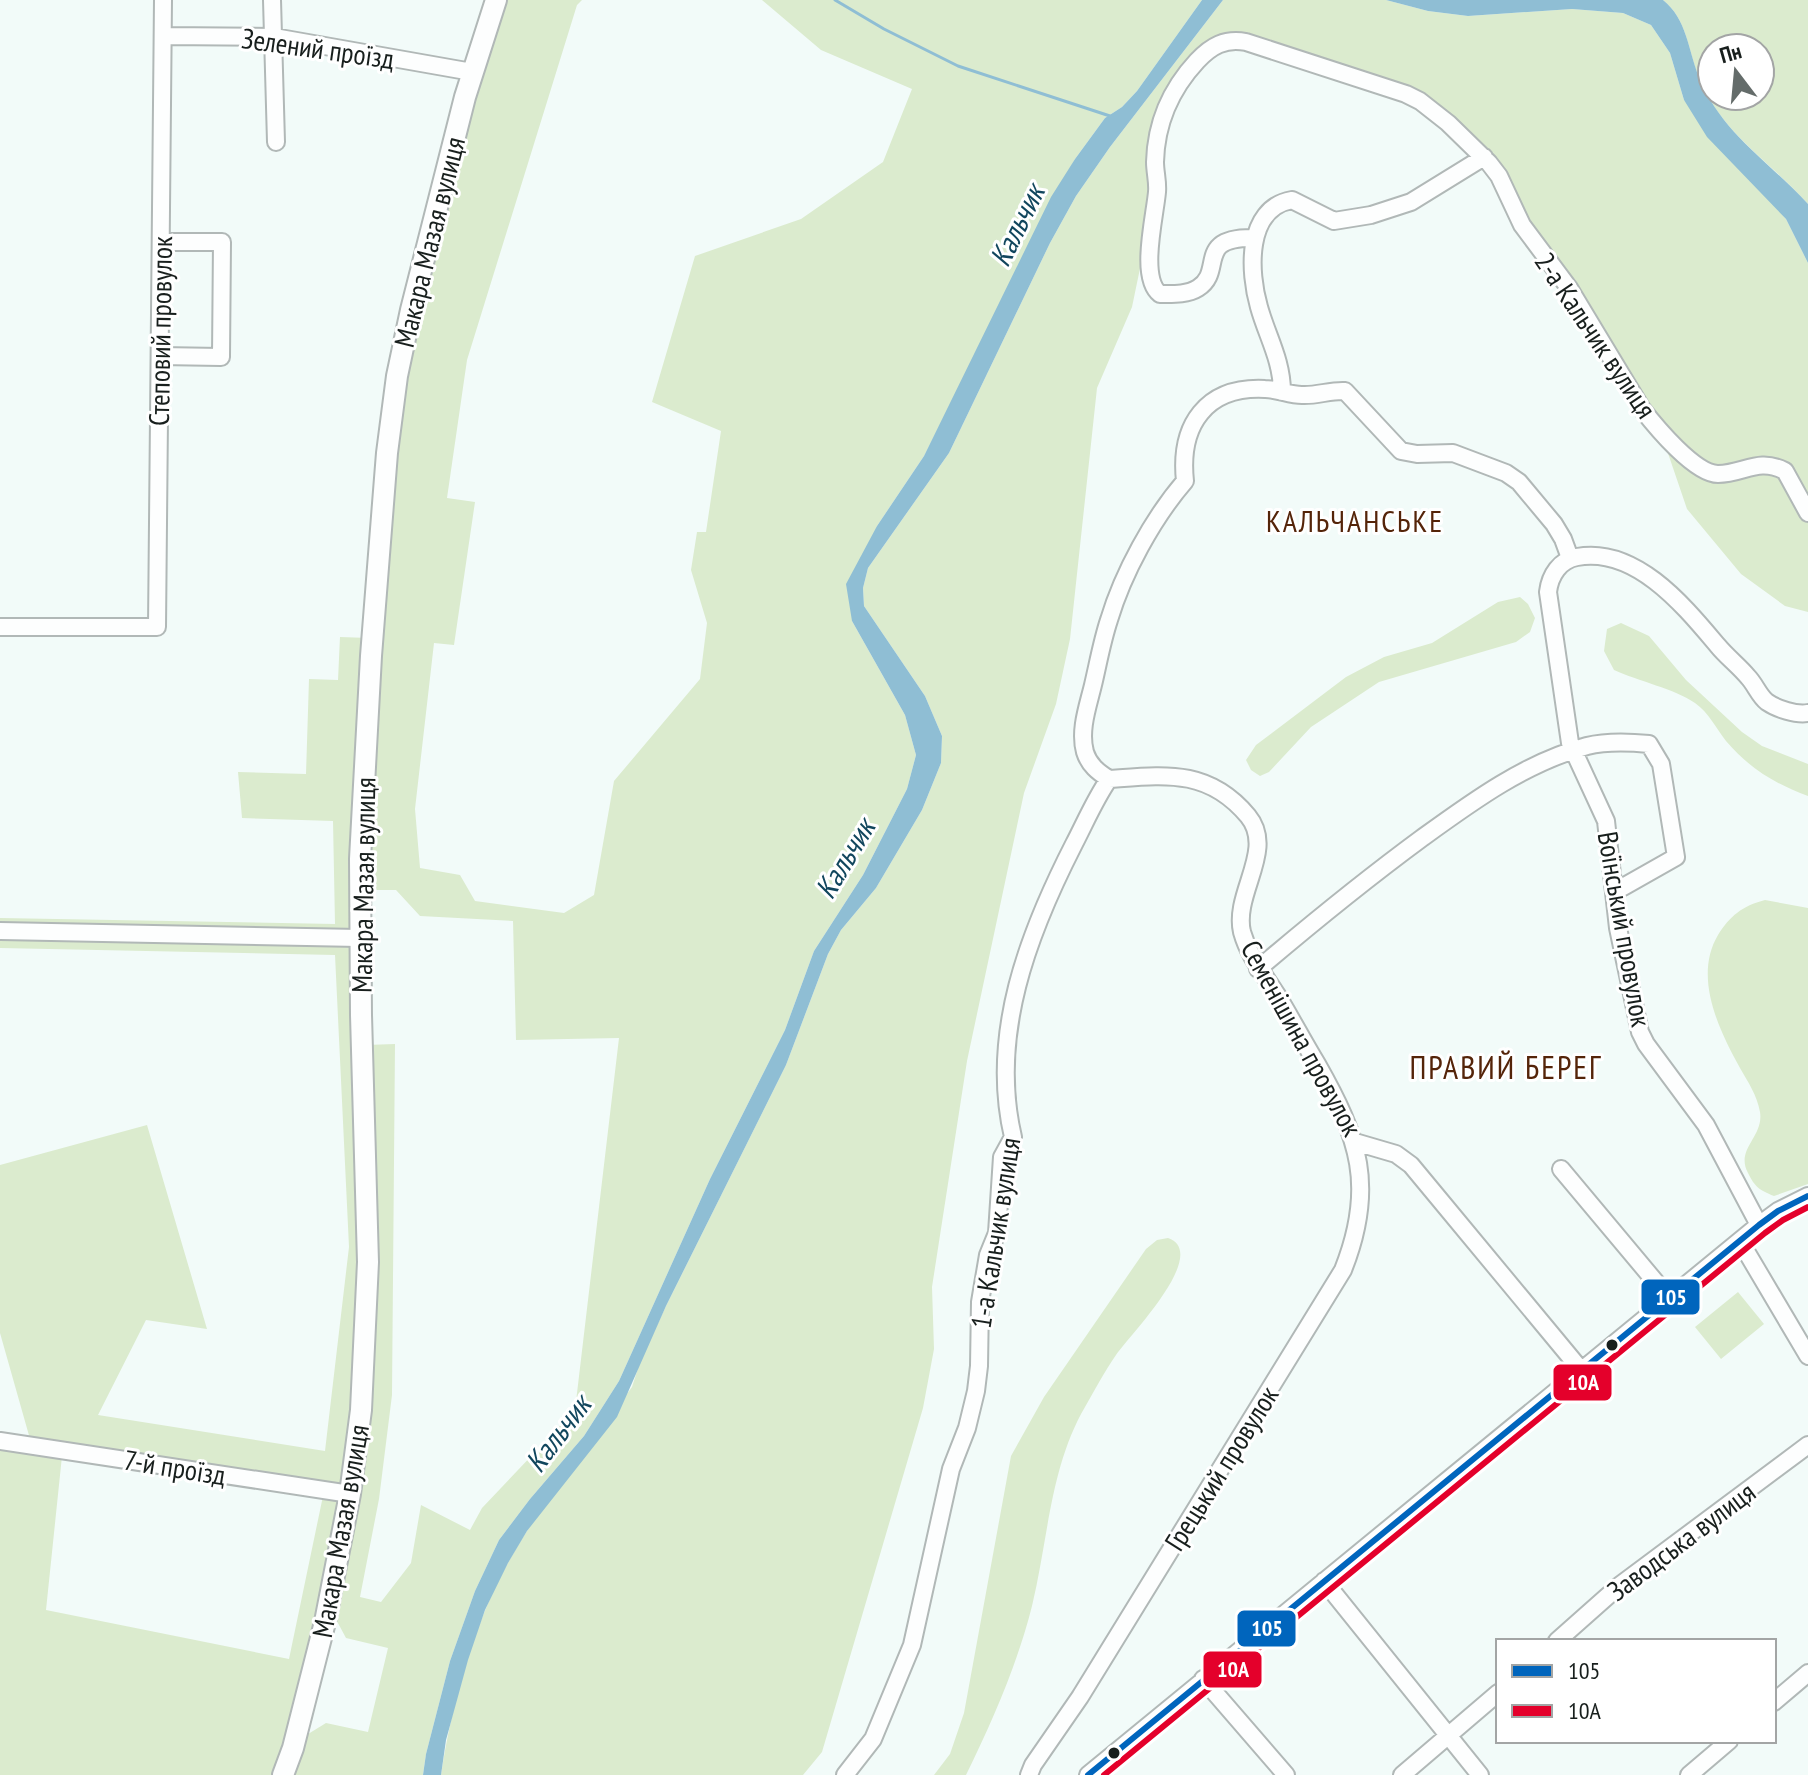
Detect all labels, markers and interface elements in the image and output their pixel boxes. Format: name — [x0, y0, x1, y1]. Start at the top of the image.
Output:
street label: Зелений проїзд — [239, 19, 397, 77]
north arrow — [1696, 32, 1776, 112]
text: Пн — [1716, 36, 1745, 69]
street label: Макара Мазая вулиця — [385, 133, 473, 351]
water label: Кальчик — [980, 175, 1054, 272]
street label: Степовий провулок — [140, 236, 180, 426]
street label: 2-а Кальчик вулиця — [1527, 245, 1665, 425]
district label: КАЛЬЧАНСЬКЕ — [1266, 501, 1444, 540]
street label: Макара Мазая вулиця — [343, 777, 383, 993]
water label: Кальчик — [805, 808, 885, 905]
street label: Воїнський провулок — [1590, 828, 1660, 1030]
street label: Семенішина провулок — [1233, 934, 1371, 1143]
district label: ПРАВИЙ БЕРЕГ — [1410, 1046, 1602, 1088]
street label: 1-а Кальчик вулиця — [962, 1135, 1028, 1331]
line badge: 105 — [1640, 1278, 1701, 1316]
text: 105 — [1655, 1283, 1687, 1311]
unlabelled marker — [1604, 1337, 1620, 1353]
line badge: 10А — [1552, 1363, 1613, 1402]
text: 10А — [1567, 1368, 1600, 1396]
street label: Грецький провулок — [1156, 1379, 1286, 1557]
water label: Кальчик — [515, 1384, 601, 1479]
street label: Макара Мазая вулиця — [303, 1422, 377, 1640]
street label: 7-й проїзд — [122, 1441, 228, 1493]
street label: Заводська вулиця — [1600, 1473, 1762, 1609]
line badge: 105 — [1236, 1609, 1297, 1648]
text: 105 — [1251, 1614, 1283, 1642]
legend — [1496, 1639, 1776, 1743]
line badge: 10А — [1202, 1650, 1263, 1689]
text: 10А — [1217, 1655, 1250, 1683]
text: 105 — [1568, 1655, 1600, 1686]
text: 10А — [1568, 1695, 1602, 1726]
unlabelled marker — [1106, 1745, 1122, 1761]

